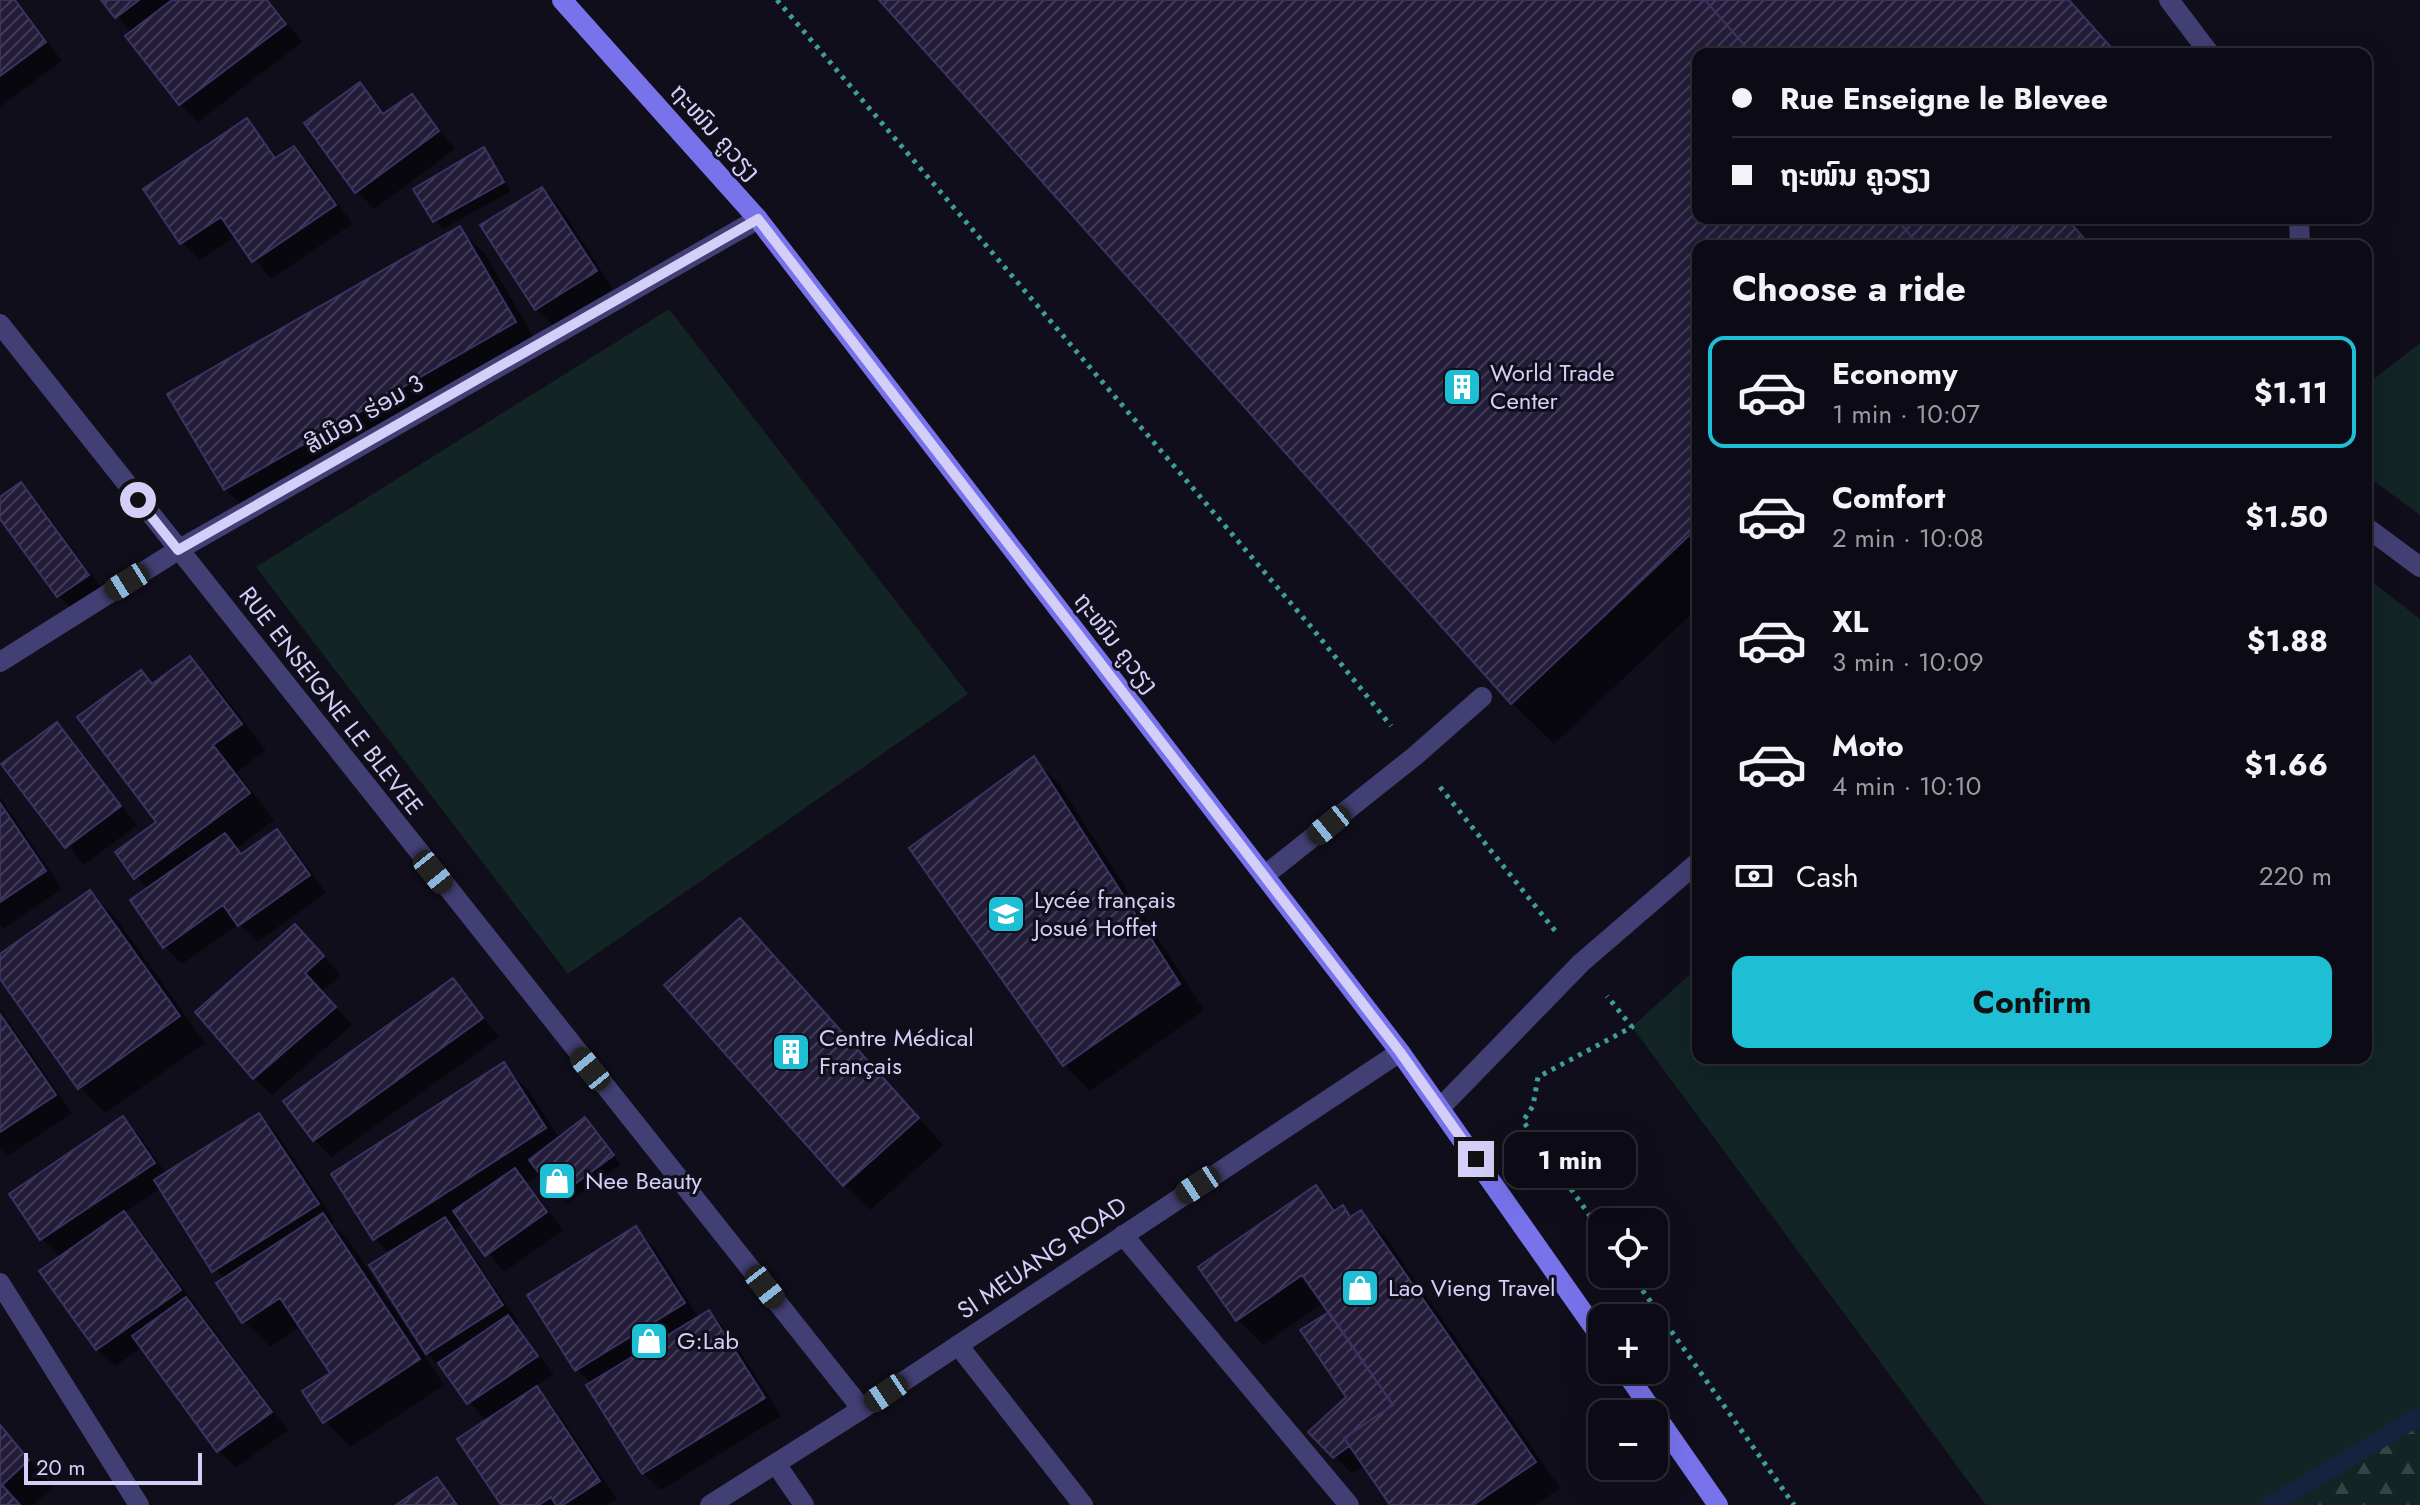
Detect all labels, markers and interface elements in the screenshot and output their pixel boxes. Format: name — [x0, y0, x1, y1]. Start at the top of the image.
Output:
street label: ຖະໜົນ ຄູວຽງ — [662, 75, 769, 188]
text: Rue Enseigne le Blevee — [1780, 77, 2108, 120]
text: ຖະໜົນ ຄູວຽງ — [1780, 154, 1931, 197]
text: Choose a ride — [1732, 262, 1966, 314]
text: Economy — [1832, 352, 1958, 395]
place label: World Trade Center — [1490, 355, 1615, 418]
icon: car — [1736, 356, 1808, 428]
street label: ສີເມືອງ ຮ່ອມ 3 — [298, 365, 430, 462]
building icon: World Trade Center — [1441, 366, 1483, 408]
text: $1.11 — [2254, 371, 2328, 414]
text: 1 min · 10:07 — [1832, 395, 1980, 433]
text: Comfort — [1832, 476, 1945, 519]
icon: car — [1736, 480, 1808, 552]
route start — [120, 482, 156, 518]
text: $1.50 — [2245, 495, 2328, 538]
text: 2 min · 10:08 — [1832, 519, 1984, 557]
car — [100, 559, 154, 605]
street label: RUE ENSEIGNE LE BLEVEE — [231, 579, 432, 822]
street label: ຖະໜົນ ຄູວຽງ — [1066, 584, 1167, 701]
text: XL — [1832, 600, 1868, 643]
icon: car — [1736, 604, 1808, 676]
text: $1.88 — [2247, 619, 2328, 662]
text: 3 min · 10:09 — [1832, 643, 1984, 681]
text: Moto — [1832, 724, 1904, 767]
icon: car — [1736, 728, 1808, 800]
text: $1.66 — [2244, 743, 2328, 786]
text: 4 min · 10:10 — [1832, 767, 1981, 805]
car — [1303, 801, 1355, 849]
car — [409, 846, 457, 898]
icon: cash — [1732, 854, 1776, 898]
text: Cash — [1796, 855, 1859, 898]
text: 220 m — [2259, 857, 2332, 895]
place label: Lycée français Josué Hoffet — [1031, 882, 1175, 945]
school or university icon: Lycée français Josué Hoffet — [985, 893, 1027, 935]
button: Confirm — [1732, 956, 2332, 1048]
place label: Centre Médical Français — [819, 1020, 974, 1083]
building icon: Centre Médical Français — [770, 1031, 812, 1073]
car — [566, 1043, 614, 1095]
callout: 1 min — [1504, 1131, 1636, 1187]
route end — [1458, 1141, 1494, 1177]
text: 1 min — [1538, 1141, 1602, 1179]
shop icon: Nee Beauty — [536, 1160, 578, 1202]
car — [1171, 1162, 1225, 1208]
place label: Nee Beauty — [585, 1163, 702, 1198]
street label: SI MEUANG ROAD — [950, 1188, 1134, 1327]
map controls — [1588, 1208, 1668, 1480]
button: locate — [1588, 1208, 1668, 1288]
car — [741, 1261, 789, 1313]
shop icon: Lao Vieng Travel — [1339, 1267, 1381, 1309]
place label: Lao Vieng Travel — [1388, 1270, 1556, 1305]
button: + — [1588, 1304, 1668, 1384]
shop icon: G:Lab — [628, 1320, 670, 1362]
place label: G:Lab — [677, 1323, 739, 1358]
car — [859, 1370, 913, 1416]
button: − — [1588, 1400, 1668, 1480]
scale bar — [24, 1449, 202, 1485]
text: 20 m — [36, 1451, 85, 1483]

